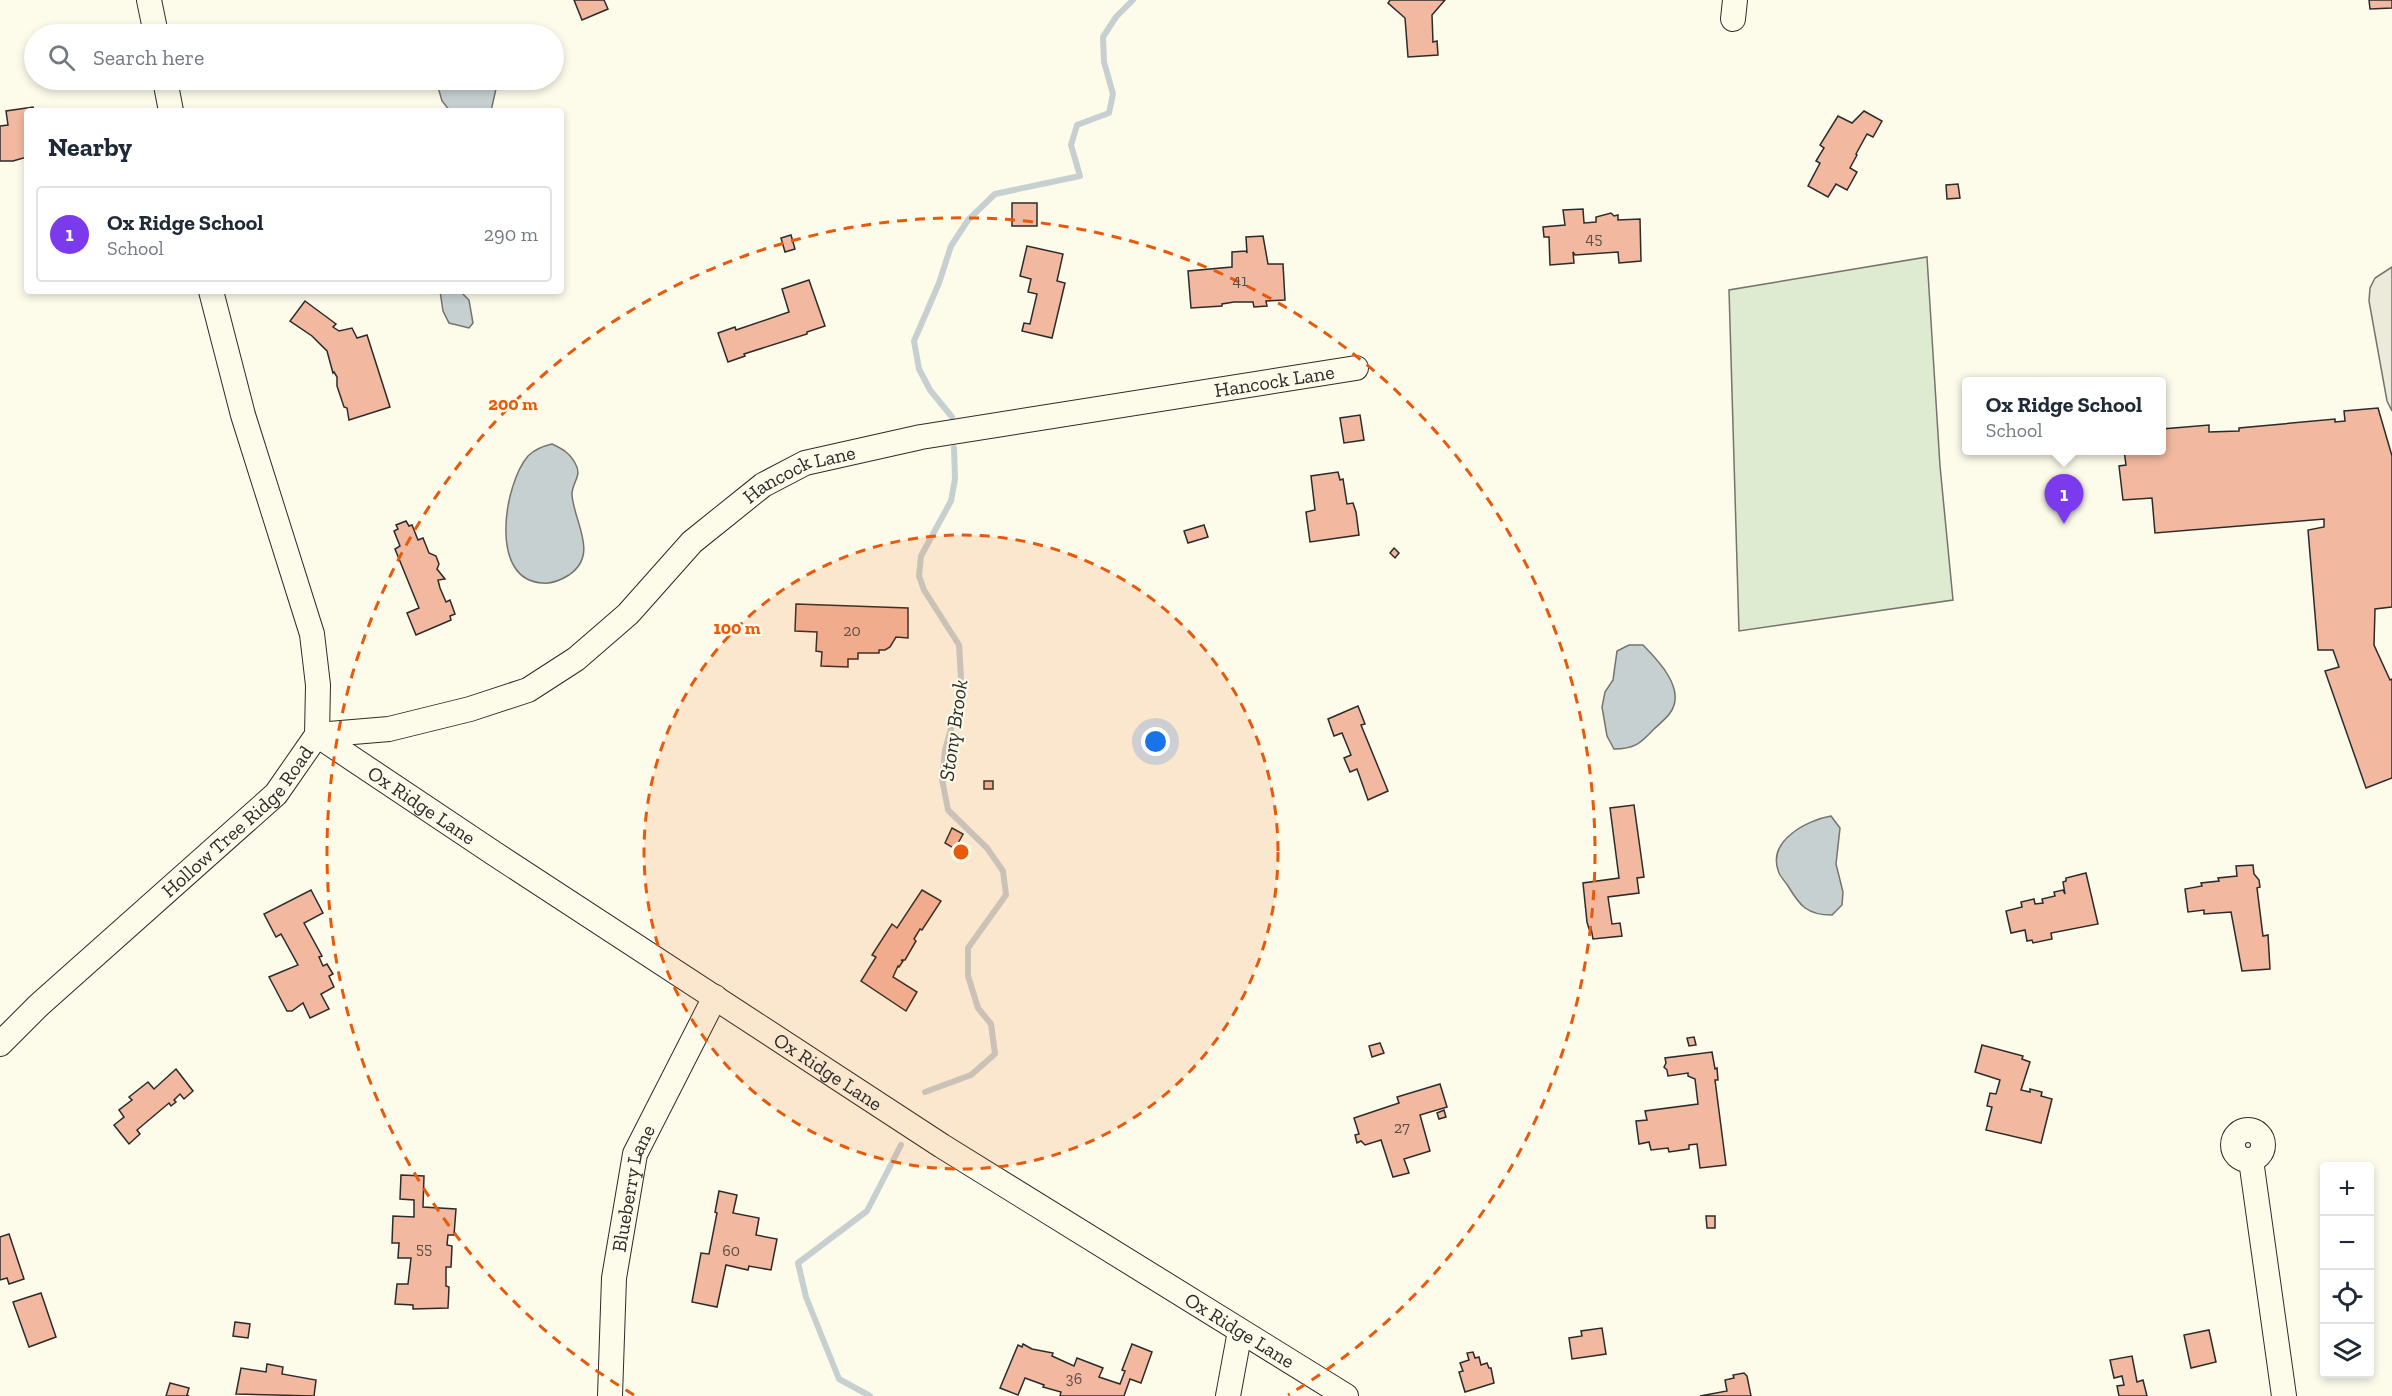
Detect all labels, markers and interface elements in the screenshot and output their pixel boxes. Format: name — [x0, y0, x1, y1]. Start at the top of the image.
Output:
search box — [24, 24, 564, 90]
icon: search — [45, 41, 78, 74]
text: Search here — [93, 44, 204, 71]
text: Nearby — [48, 131, 132, 163]
text: Ox Ridge School — [107, 209, 264, 236]
text: 1 — [65, 222, 74, 246]
text: 290 m — [484, 222, 538, 246]
house number: 45 — [1586, 229, 1602, 248]
text: School — [107, 236, 164, 260]
house number: 41 — [1233, 271, 1247, 290]
street label: Hancock Lane — [1213, 360, 1336, 402]
popup — [1962, 377, 2166, 455]
text: Ox Ridge School — [1986, 391, 2142, 418]
text: 200 m — [488, 393, 538, 415]
text: School — [1986, 418, 2043, 442]
street label: Hancock Lane — [738, 440, 858, 509]
pin: 1 — [2044, 474, 2084, 524]
text: 100 m — [713, 617, 761, 639]
house number: 20 — [843, 621, 861, 640]
water label: Stony Brook — [934, 678, 972, 782]
your location — [1141, 727, 1170, 756]
street label: Hollow Tree Ridge Road — [157, 741, 318, 902]
street label: Ox Ridge Lane — [363, 760, 480, 850]
centre of rings — [951, 842, 971, 862]
street label: Ox Ridge Lane — [769, 1027, 887, 1116]
house number: 27 — [1394, 1118, 1410, 1137]
street label: Blueberry Lane — [607, 1121, 660, 1254]
map controls — [2320, 1162, 2374, 1378]
button: + — [2320, 1162, 2374, 1216]
button: − — [2320, 1216, 2374, 1270]
house number: 55 — [416, 1239, 432, 1258]
house number: 60 — [722, 1241, 740, 1260]
button: locate — [2320, 1270, 2374, 1324]
street label: Ox Ridge Lane — [1180, 1287, 1299, 1373]
button: layers — [2320, 1324, 2374, 1378]
house number: 36 — [1066, 1369, 1082, 1388]

